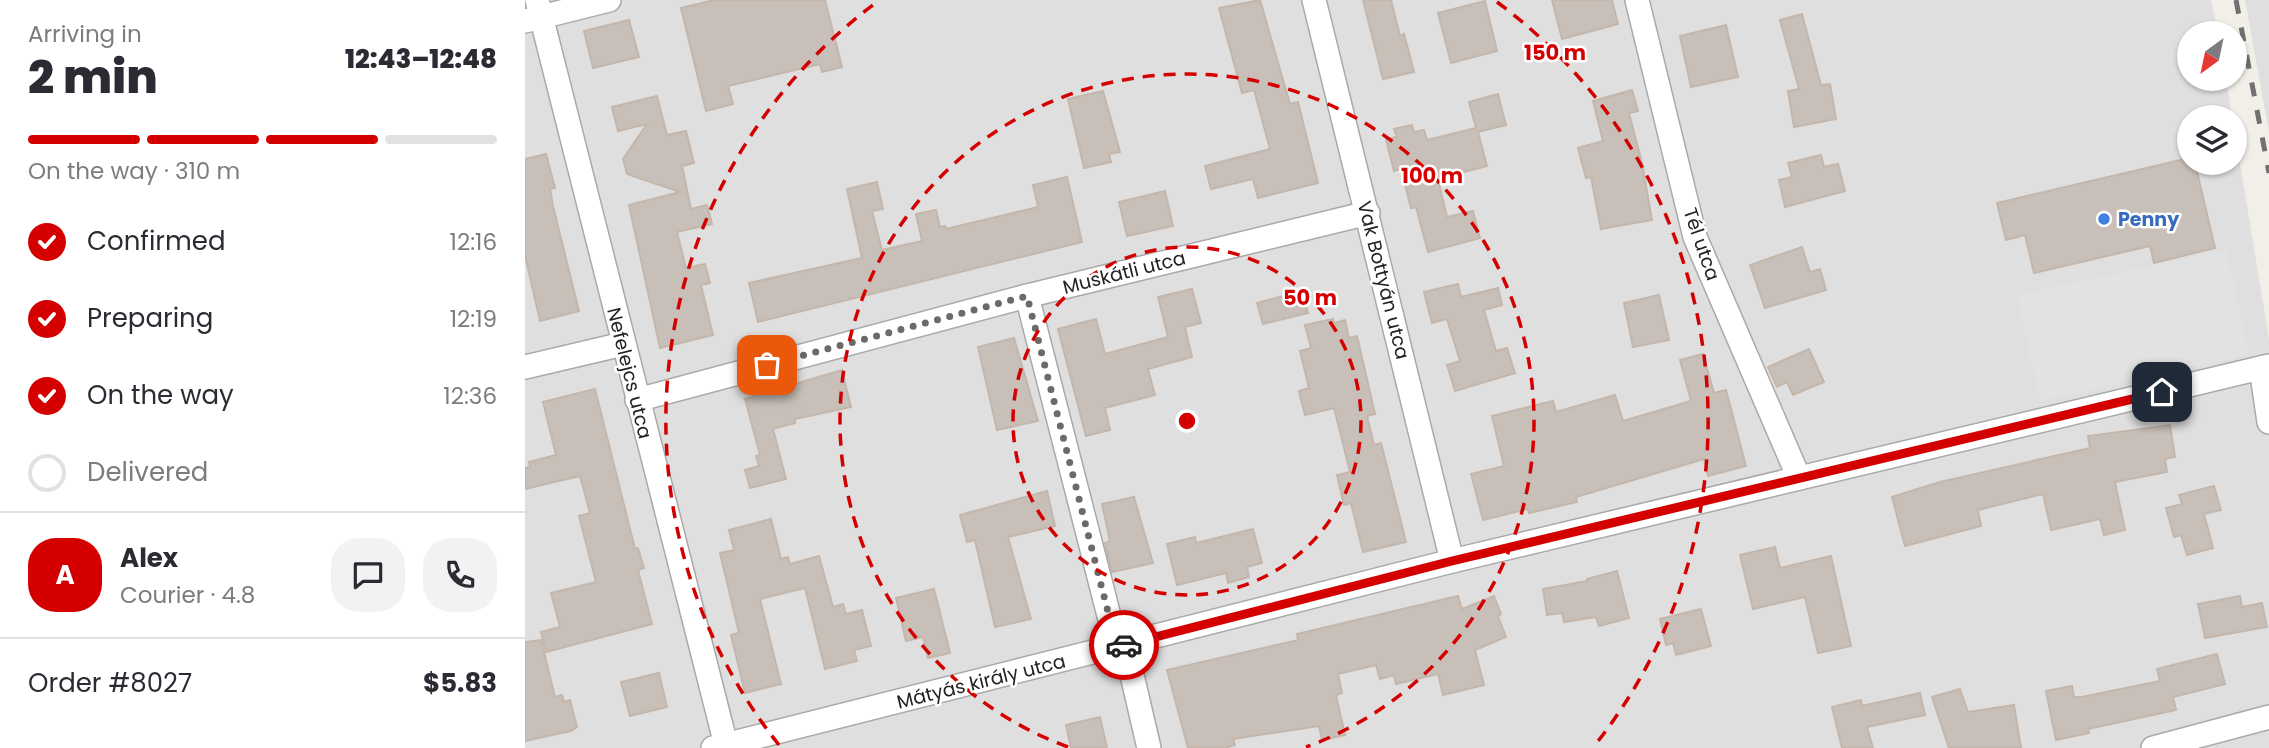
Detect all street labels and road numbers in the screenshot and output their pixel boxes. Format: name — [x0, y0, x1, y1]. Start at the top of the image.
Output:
street label: Vak Bottyán utca — [1351, 198, 1416, 362]
street label: Tél utca — [1677, 204, 1727, 284]
street label: Muskátli utca — [1060, 244, 1188, 301]
street label: Nefelejcs utca — [600, 305, 659, 442]
street label: Mátyás király utca — [894, 647, 1068, 716]

